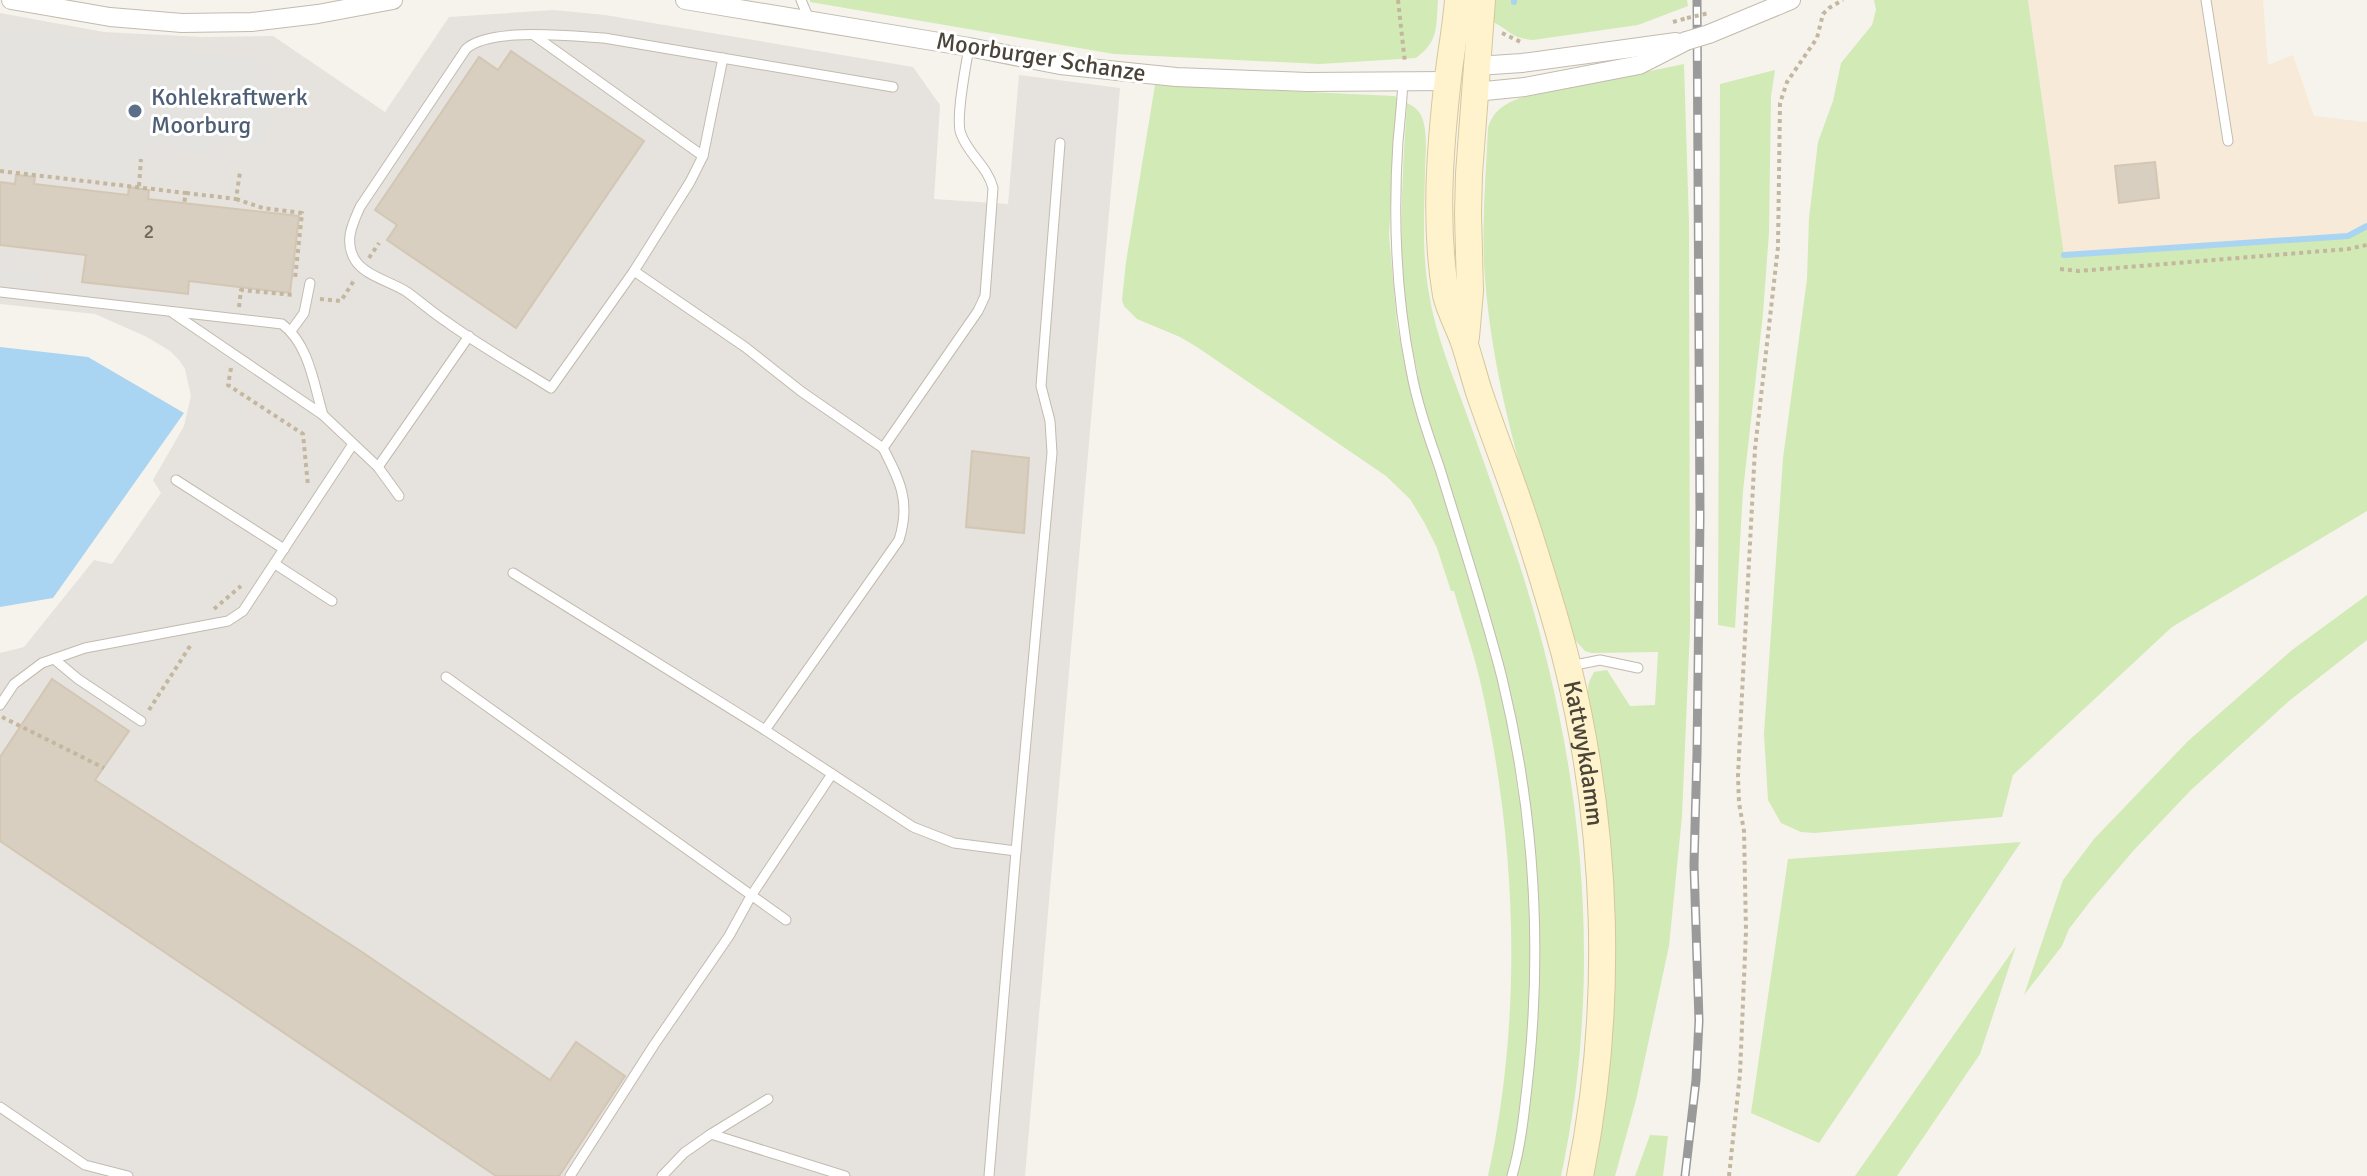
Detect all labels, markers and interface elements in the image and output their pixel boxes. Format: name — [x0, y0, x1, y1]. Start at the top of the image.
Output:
street label: Moorburger Schanze — [934, 26, 1148, 88]
place label: Kohlekraftwerk Moorburg — [151, 82, 308, 140]
marker: Kohlekraftwerk Moorburg — [126, 102, 144, 120]
house number: 2 — [144, 219, 154, 244]
street label: Kattwykdamm — [1557, 678, 1610, 827]

